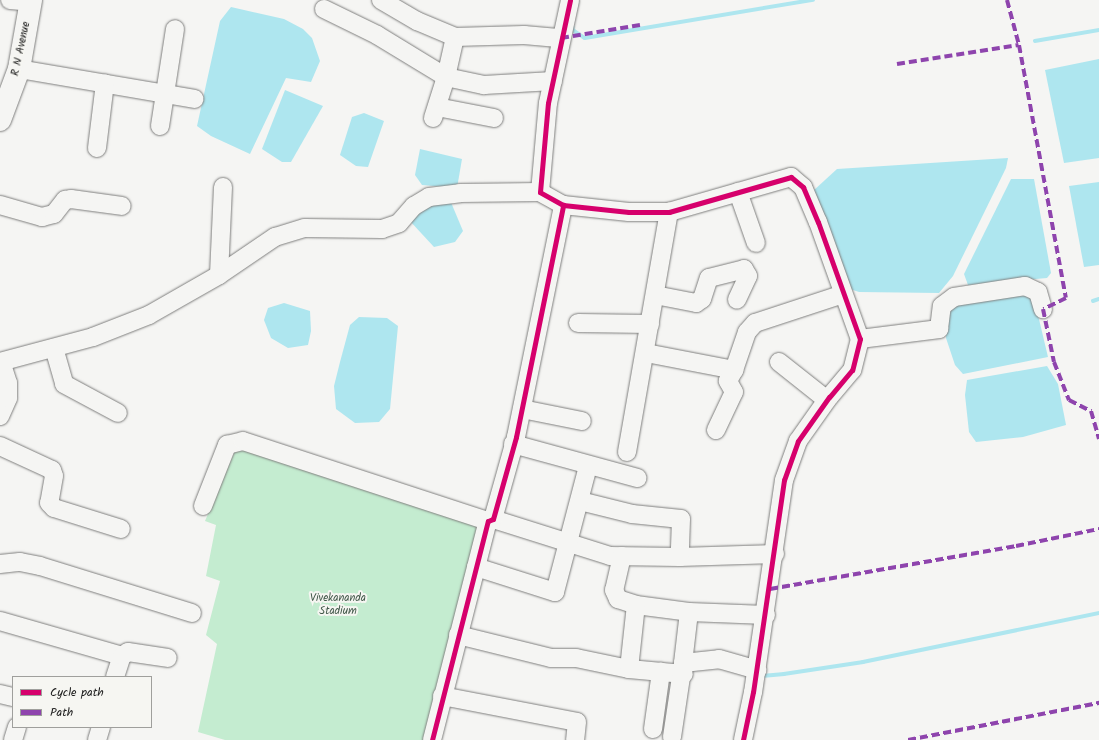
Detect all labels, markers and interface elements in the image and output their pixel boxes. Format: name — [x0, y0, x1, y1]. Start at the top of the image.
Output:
street label: R N Avenue — [9, 21, 33, 77]
park label: Vivekananda Stadium — [310, 592, 366, 618]
legend — [12, 676, 152, 728]
text: Cycle path — [50, 683, 104, 702]
text: Path — [50, 703, 73, 722]

